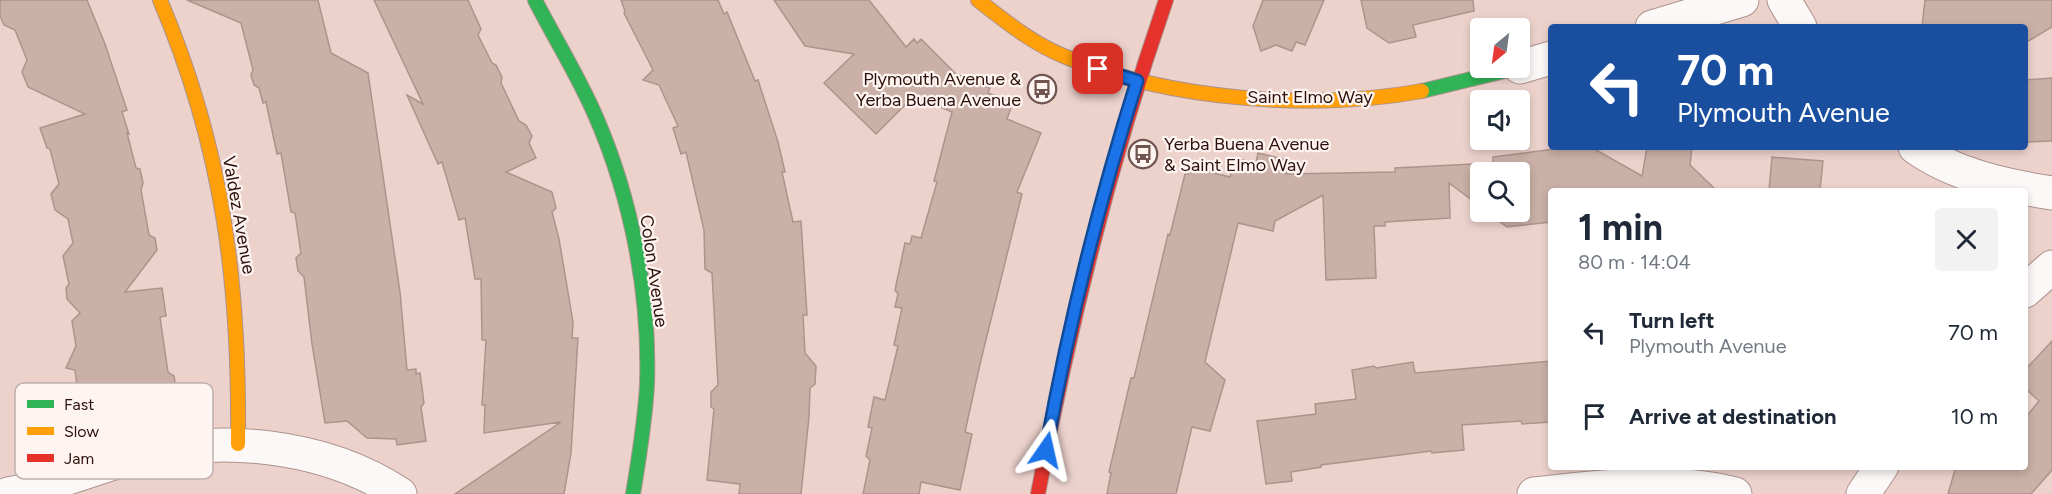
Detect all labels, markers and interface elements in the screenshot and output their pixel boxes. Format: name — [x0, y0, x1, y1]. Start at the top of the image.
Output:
north arrow — [1470, 18, 1530, 78]
map controls — [1470, 18, 1530, 222]
pin — [1072, 43, 1123, 94]
text: 70 m — [1677, 45, 1774, 96]
icon: left — [1578, 48, 1656, 126]
icon: arrive — [1081, 52, 1114, 85]
place label: Plymouth Avenue & Yerba Buena Avenue — [856, 68, 1021, 111]
bus stop icon: Plymouth Avenue & Yerba Buena Avenue — [1026, 73, 1058, 105]
street label: Saint Elmo Way — [1247, 86, 1373, 108]
button: sound — [1470, 90, 1530, 150]
text: Plymouth Avenue — [1677, 96, 1890, 129]
place label: Yerba Buena Avenue & Saint Elmo Way — [1164, 133, 1329, 176]
bus stop icon: Yerba Buena Avenue & Saint Elmo Way — [1127, 138, 1159, 170]
street label: Valdez Avenue — [218, 154, 260, 276]
button: search — [1470, 162, 1530, 222]
text: 1 min — [1578, 206, 1663, 249]
button: close — [1935, 208, 1998, 271]
street label: Colon Avenue — [635, 213, 673, 329]
text: 80 m · 14:04 — [1578, 250, 1691, 274]
text: Turn left — [1629, 307, 1715, 334]
icon: left — [1578, 316, 1611, 349]
text: 70 m — [1948, 319, 1998, 346]
text: Plymouth Avenue — [1629, 334, 1787, 358]
legend — [15, 383, 213, 479]
text: Fast — [64, 395, 94, 414]
icon: arrive — [1578, 400, 1611, 433]
text: Arrive at destination — [1629, 403, 1837, 430]
text: 10 m — [1951, 403, 1998, 430]
position arrow — [1014, 418, 1078, 482]
text: Slow — [64, 422, 99, 441]
text: Jam — [64, 449, 94, 468]

